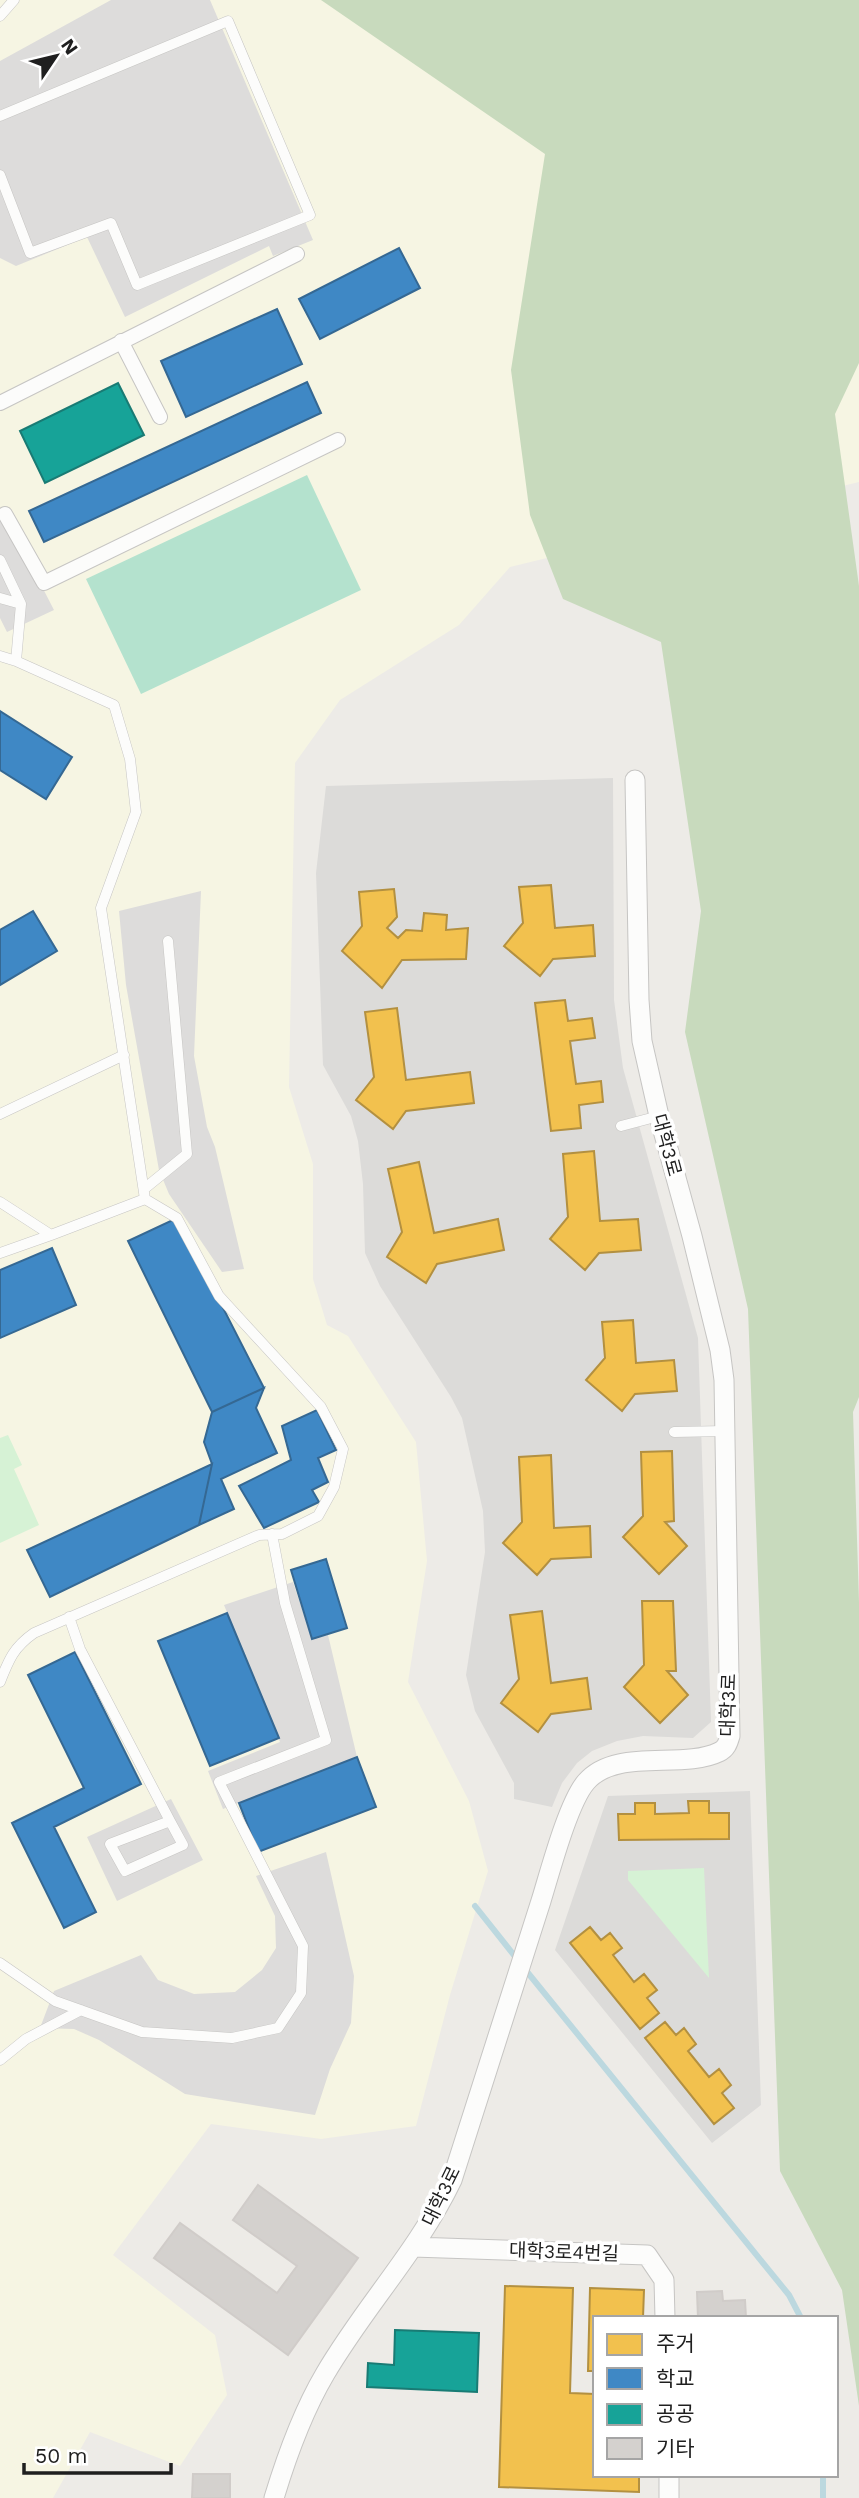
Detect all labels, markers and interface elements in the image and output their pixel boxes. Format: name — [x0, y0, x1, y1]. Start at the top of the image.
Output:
north arrow — [21, 21, 91, 91]
text: N — [56, 34, 83, 59]
street label: 대학3로 — [648, 1111, 686, 1179]
street label: 대학3로 — [715, 1673, 741, 1737]
street label: 대학3로 — [417, 2162, 465, 2230]
street label: 대학3로4번길 — [509, 2239, 619, 2265]
legend — [593, 2316, 838, 2477]
text: 주거 — [656, 2331, 695, 2356]
text: 학교 — [656, 2366, 695, 2391]
text: 공공 — [656, 2401, 695, 2426]
scale bar — [24, 2432, 172, 2476]
text: 기타 — [656, 2436, 695, 2461]
text: 50 m — [35, 2443, 87, 2468]

